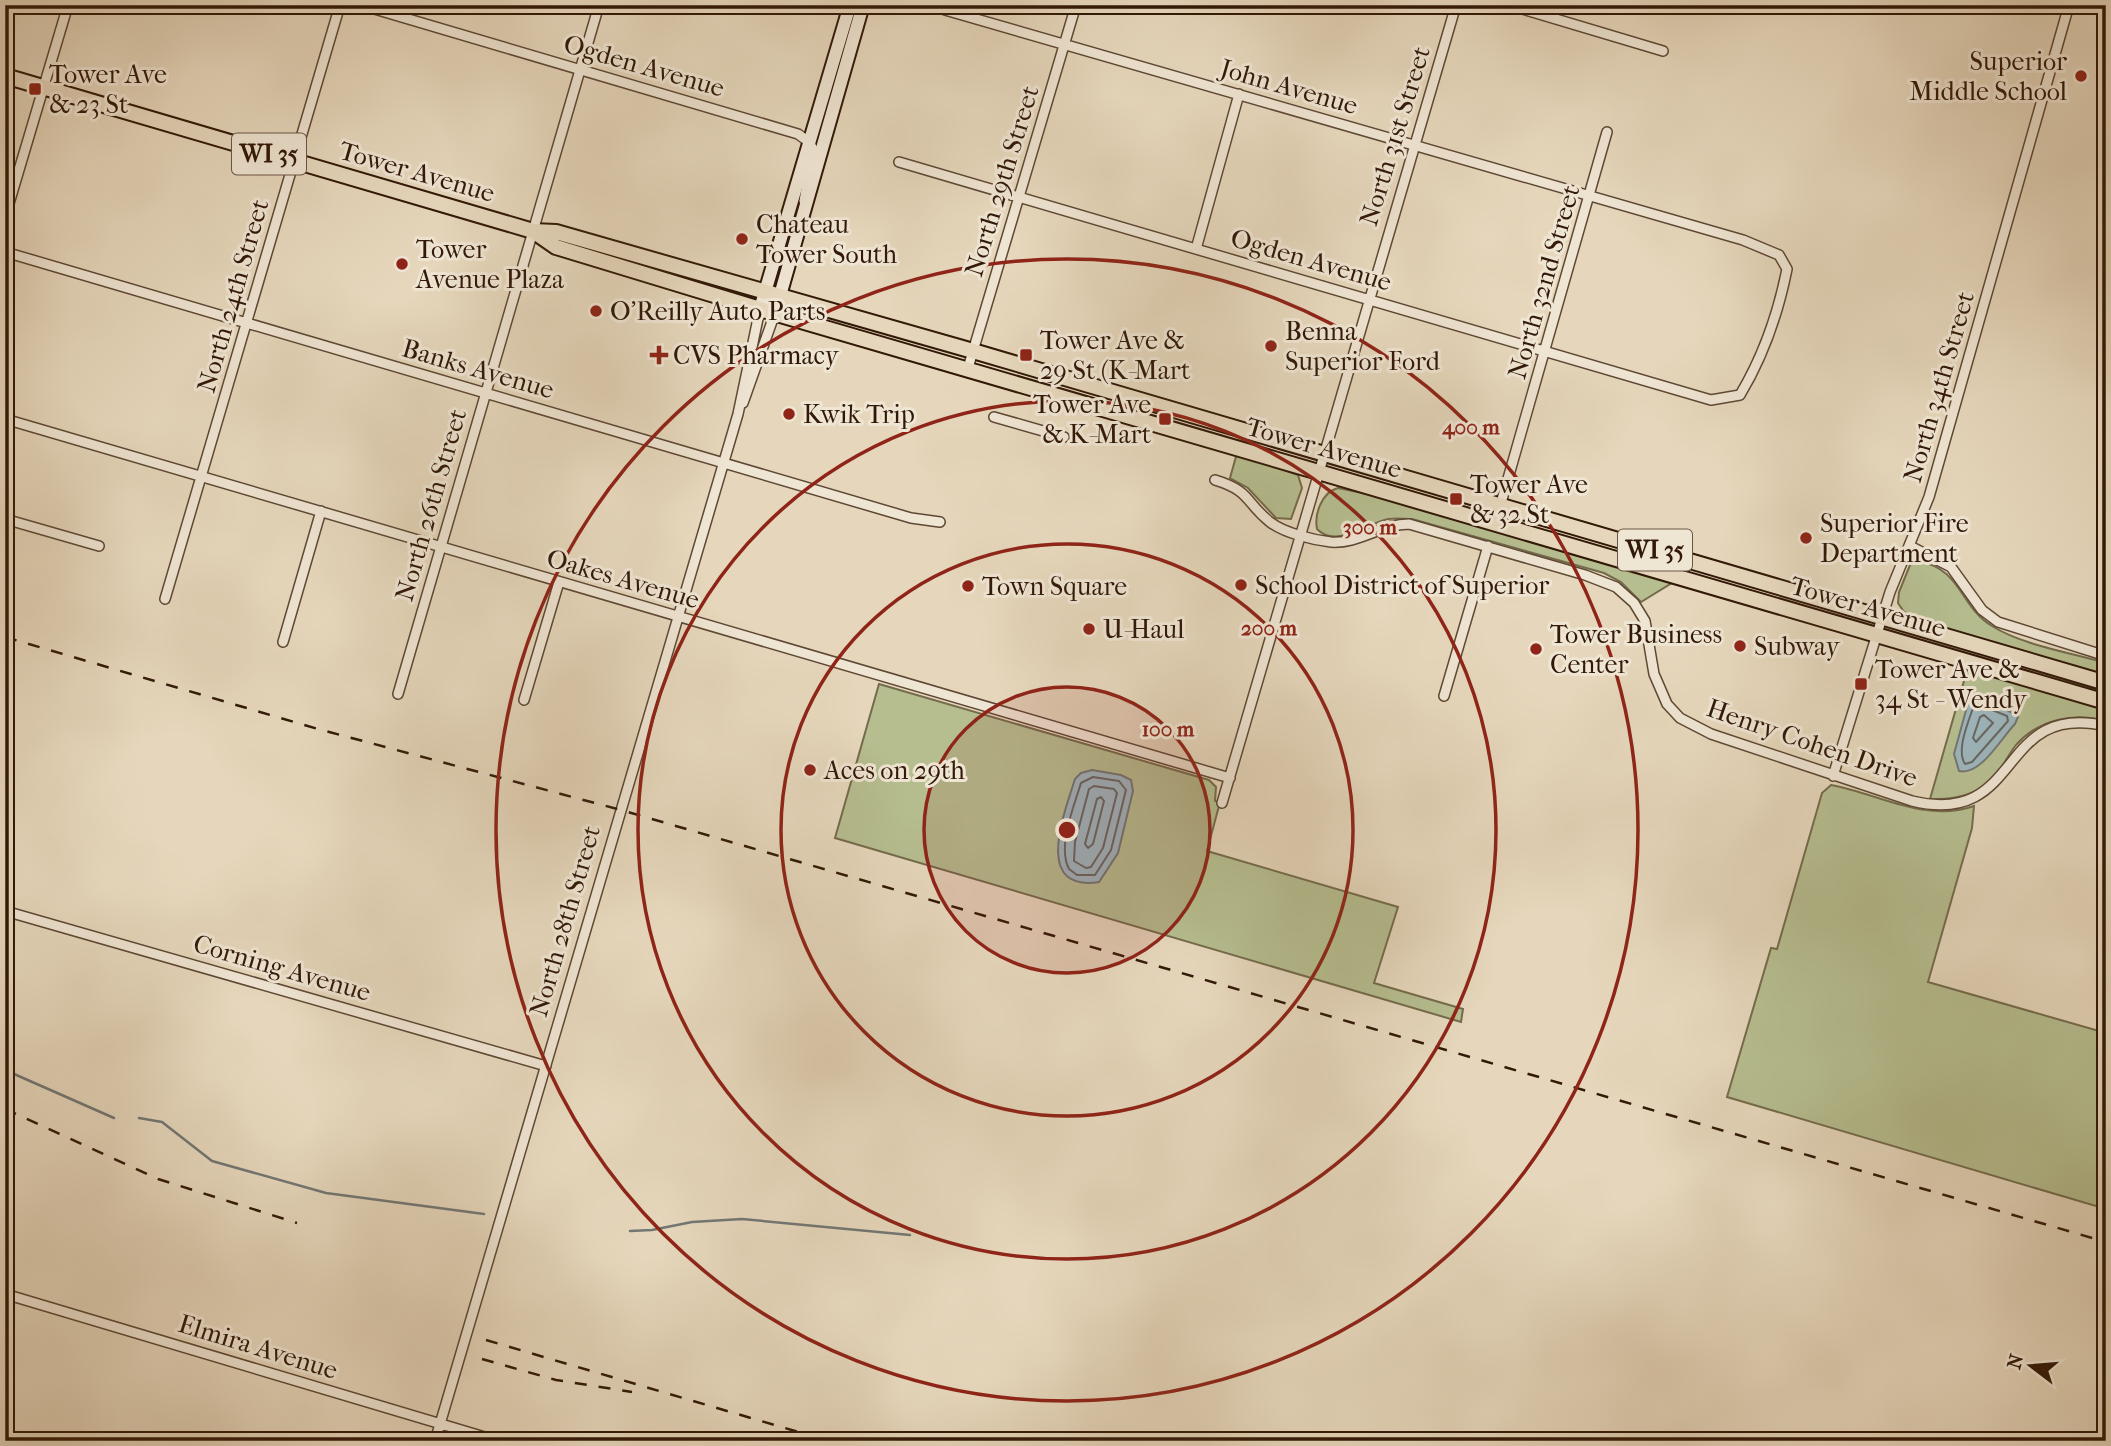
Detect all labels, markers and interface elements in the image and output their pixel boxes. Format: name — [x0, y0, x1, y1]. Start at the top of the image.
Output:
street label: Ogden Avenue — [560, 28, 728, 104]
street label: North 31st Street — [1353, 42, 1437, 229]
place label: Superior Middle School — [1909, 46, 2067, 107]
street label: John Avenue — [1215, 52, 1361, 121]
place label: Tower Ave & 23 St — [49, 59, 167, 120]
marker: Superior Middle School — [2073, 68, 2089, 84]
marker: Tower Ave & 23 St — [27, 81, 43, 97]
street label: North 29th Street — [958, 81, 1046, 280]
road number: WI 35 — [232, 134, 306, 174]
street label: Tower Avenue — [336, 135, 498, 209]
street label: North 32nd Street — [1501, 181, 1587, 383]
street label: North 24th Street — [191, 195, 276, 396]
place label: Chateau Tower South — [756, 209, 897, 270]
street label: Ogden Avenue — [1227, 222, 1395, 298]
marker: Chateau Tower South — [734, 231, 750, 247]
place label: Tower Avenue Plaza — [415, 234, 565, 295]
marker: Tower Avenue Plaza — [394, 256, 410, 272]
street label: North 34th Street — [1897, 287, 1981, 486]
place label: O'Reilly Auto Parts — [610, 296, 825, 327]
marker: O'Reilly Auto Parts — [588, 303, 604, 319]
place label: Benna Superior Ford — [1285, 316, 1441, 377]
place label: Tower Ave & 29 St (K-Mart — [1040, 325, 1191, 386]
street label: Banks Avenue — [399, 333, 558, 405]
marker: Benna Superior Ford — [1263, 338, 1279, 354]
place label: CVS Pharmacy — [673, 340, 840, 371]
marker: CVS Pharmacy — [651, 347, 667, 363]
marker: Tower Ave & 29 St (K-Mart — [1018, 347, 1034, 363]
place label: Tower Ave & K-Mart — [1033, 389, 1152, 450]
place label: Kwik Trip — [803, 399, 915, 430]
street label: North 26th Street — [389, 405, 473, 605]
marker: Kwik Trip — [781, 406, 797, 422]
marker: Tower Ave & K-Mart — [1157, 411, 1173, 427]
street label: Tower Avenue — [1243, 411, 1405, 485]
text: 400 m — [1441, 415, 1500, 440]
place label: Tower Ave & 32 St — [1470, 469, 1588, 530]
marker: Tower Ave & 32 St — [1448, 491, 1464, 507]
place label: Superior Fire Department — [1820, 508, 1969, 569]
text: 300 m — [1343, 515, 1397, 539]
road number: WI 35 — [1618, 530, 1692, 570]
marker: Superior Fire Department — [1798, 530, 1814, 546]
street label: Oakes Avenue — [543, 542, 703, 616]
place label: School District of Superior — [1255, 570, 1549, 601]
street label: Tower Avenue — [1787, 570, 1949, 644]
place label: Town Square — [982, 571, 1127, 602]
marker: School District of Superior — [1233, 577, 1249, 593]
marker: Town Square — [960, 578, 976, 594]
place label: U-Haul — [1103, 614, 1184, 645]
text: 200 m — [1241, 616, 1298, 640]
place label: Tower Business Center — [1550, 619, 1722, 680]
marker: U-Haul — [1081, 621, 1097, 637]
place label: Subway — [1754, 631, 1841, 662]
marker: Subway — [1732, 638, 1748, 654]
marker: Tower Business Center — [1528, 641, 1544, 657]
place label: Tower Ave & 34 St - Wendy — [1875, 654, 2028, 715]
marker: Tower Ave & 34 St - Wendy — [1853, 676, 1869, 692]
street label: Henry Cohen Drive — [1703, 692, 1922, 794]
text: 100 m — [1142, 717, 1195, 741]
place label: Aces on 29th — [823, 755, 965, 786]
marker: Aces on 29th — [802, 762, 818, 778]
centre of rings — [1055, 818, 1079, 842]
street label: North 28th Street — [523, 821, 607, 1020]
street label: Corning Avenue — [190, 928, 374, 1008]
street label: Elmira Avenue — [175, 1308, 342, 1386]
north arrow — [1996, 1330, 2066, 1400]
text: N — [2003, 1351, 2028, 1372]

